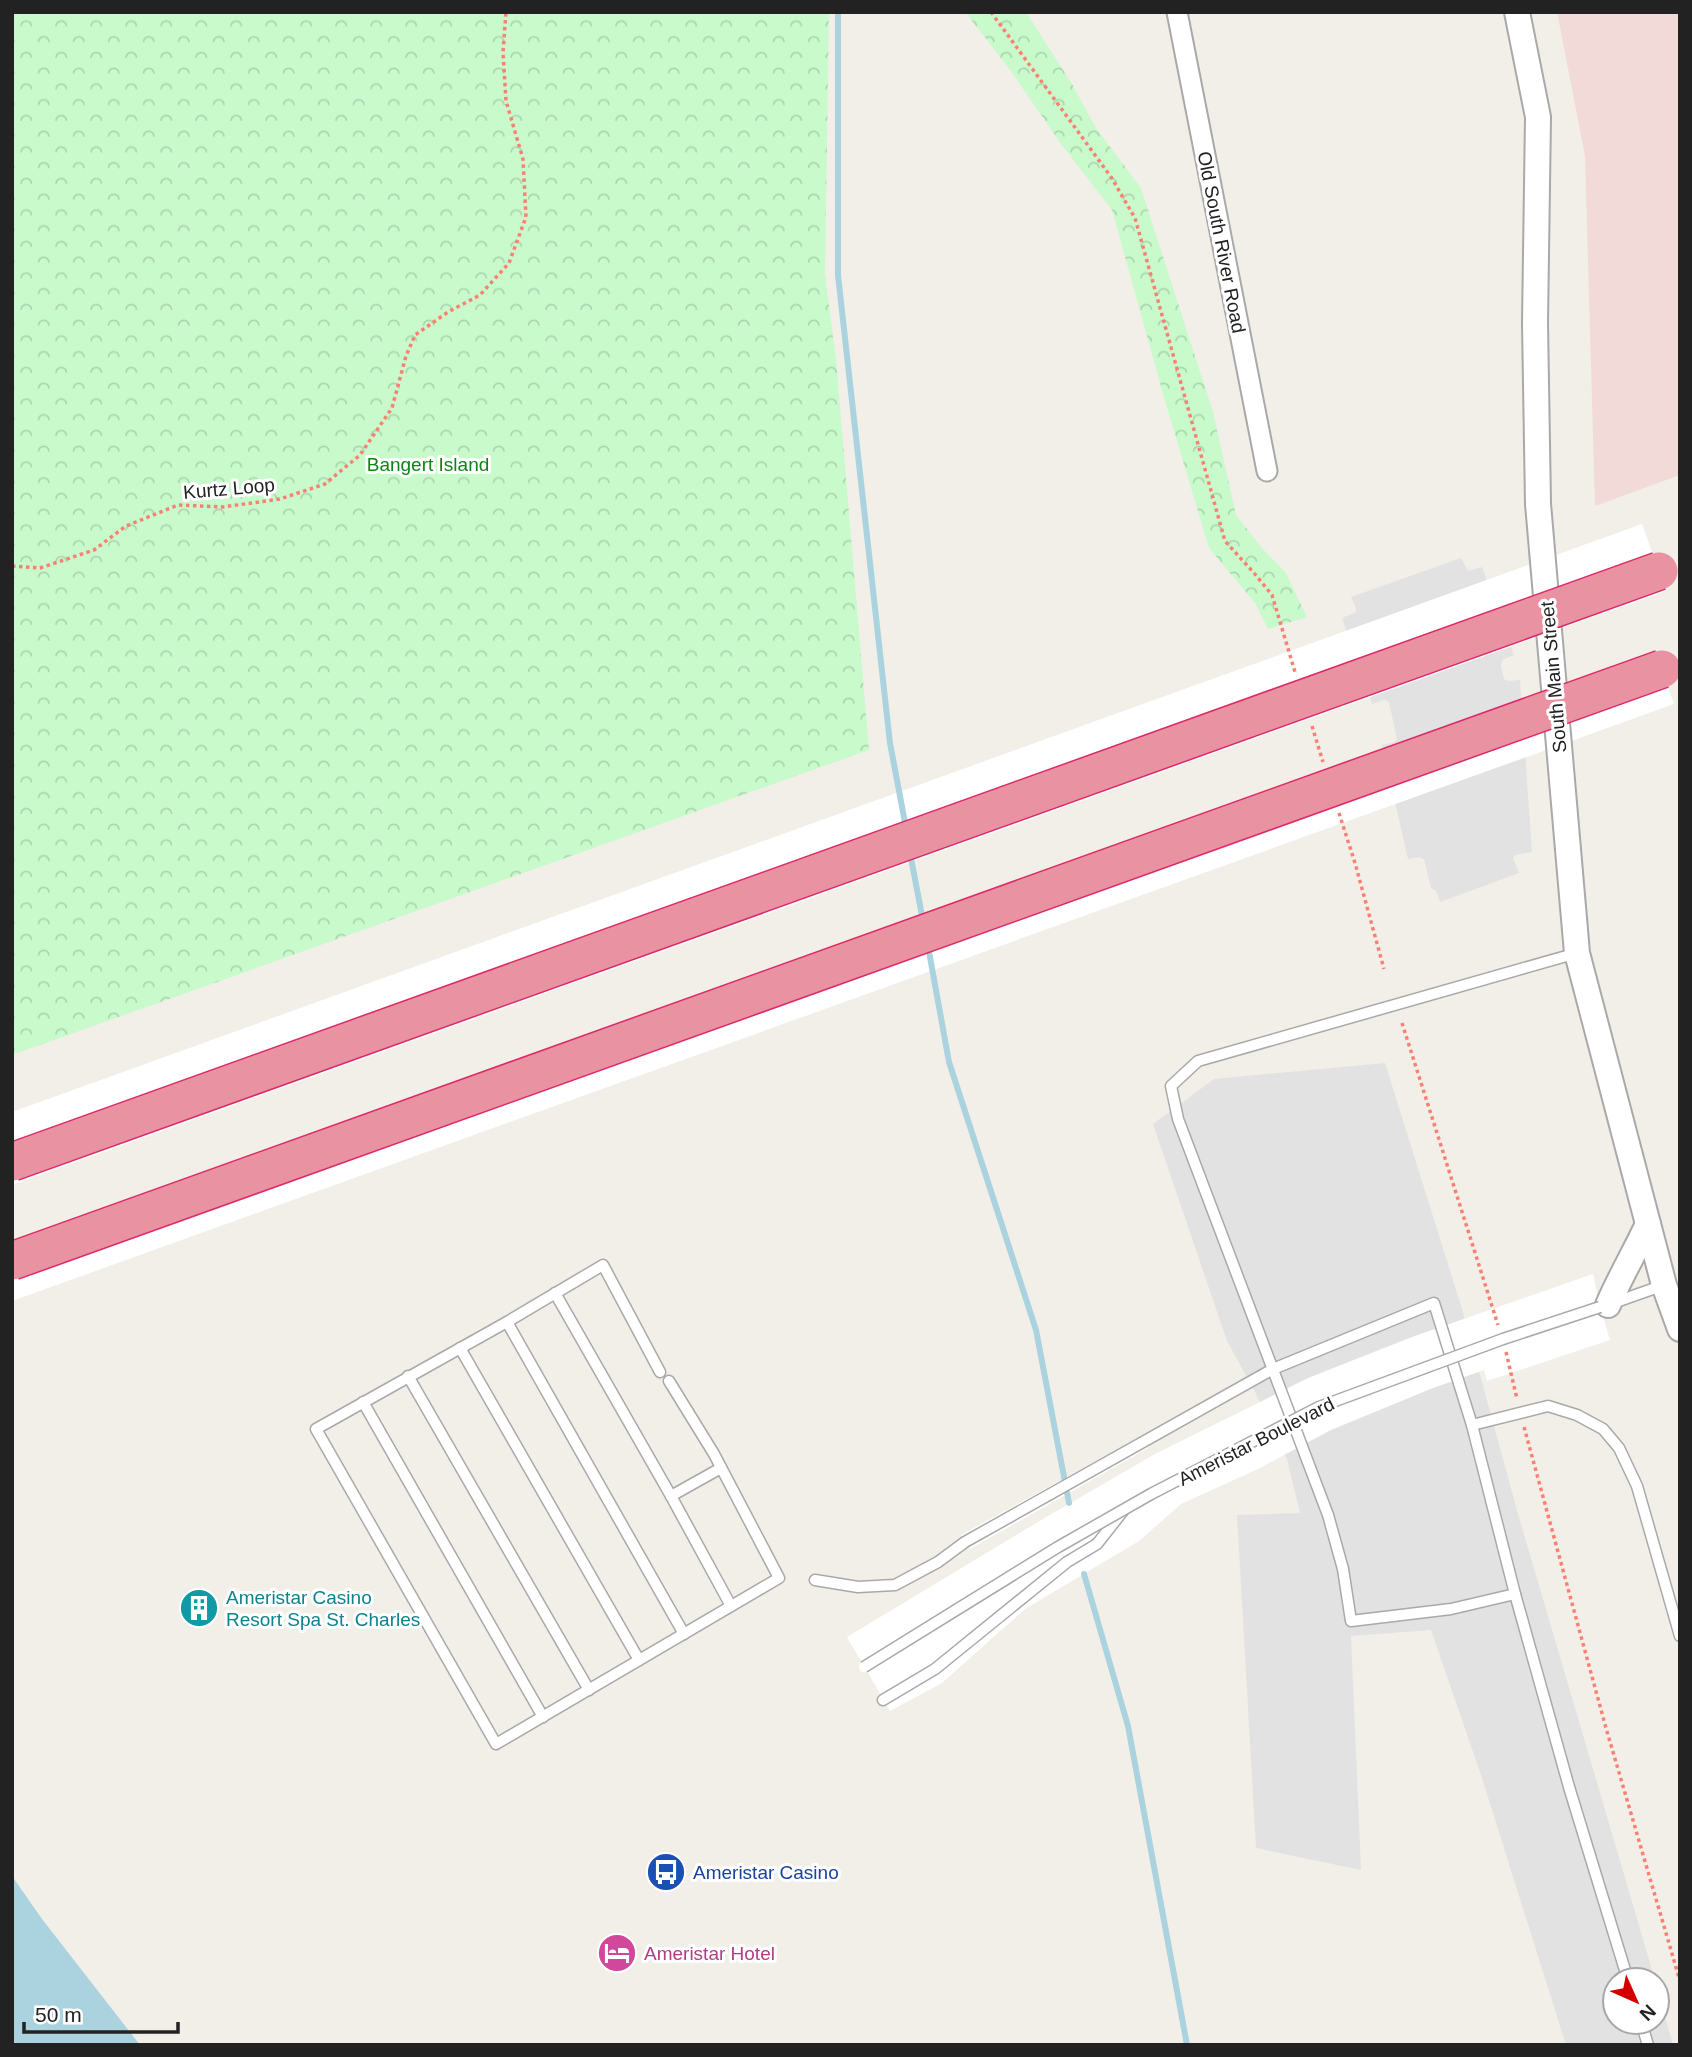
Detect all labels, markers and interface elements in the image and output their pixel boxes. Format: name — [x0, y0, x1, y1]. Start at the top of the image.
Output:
street label: Old South River Road — [1194, 149, 1249, 335]
park label: Bangert Island — [367, 454, 489, 475]
street label: Kurtz Loop — [182, 474, 276, 503]
street label: South Main Street — [1536, 600, 1571, 754]
street label: Ameristar Boulevard — [1175, 1393, 1338, 1490]
building icon: Ameristar Casino Resort Spa St. Charles — [178, 1587, 220, 1629]
place label: Ameristar Casino Resort Spa St. Charles — [226, 1587, 420, 1630]
bus stop icon: Ameristar Casino — [645, 1851, 687, 1893]
place label: Ameristar Casino — [693, 1862, 839, 1883]
hotel icon: Ameristar Hotel — [596, 1932, 638, 1974]
place label: Ameristar Hotel — [644, 1943, 775, 1964]
north arrow — [1601, 1966, 1671, 2036]
scale bar — [24, 1990, 178, 2034]
text: N — [1635, 2000, 1660, 2025]
text: 50 m — [35, 2003, 82, 2026]

